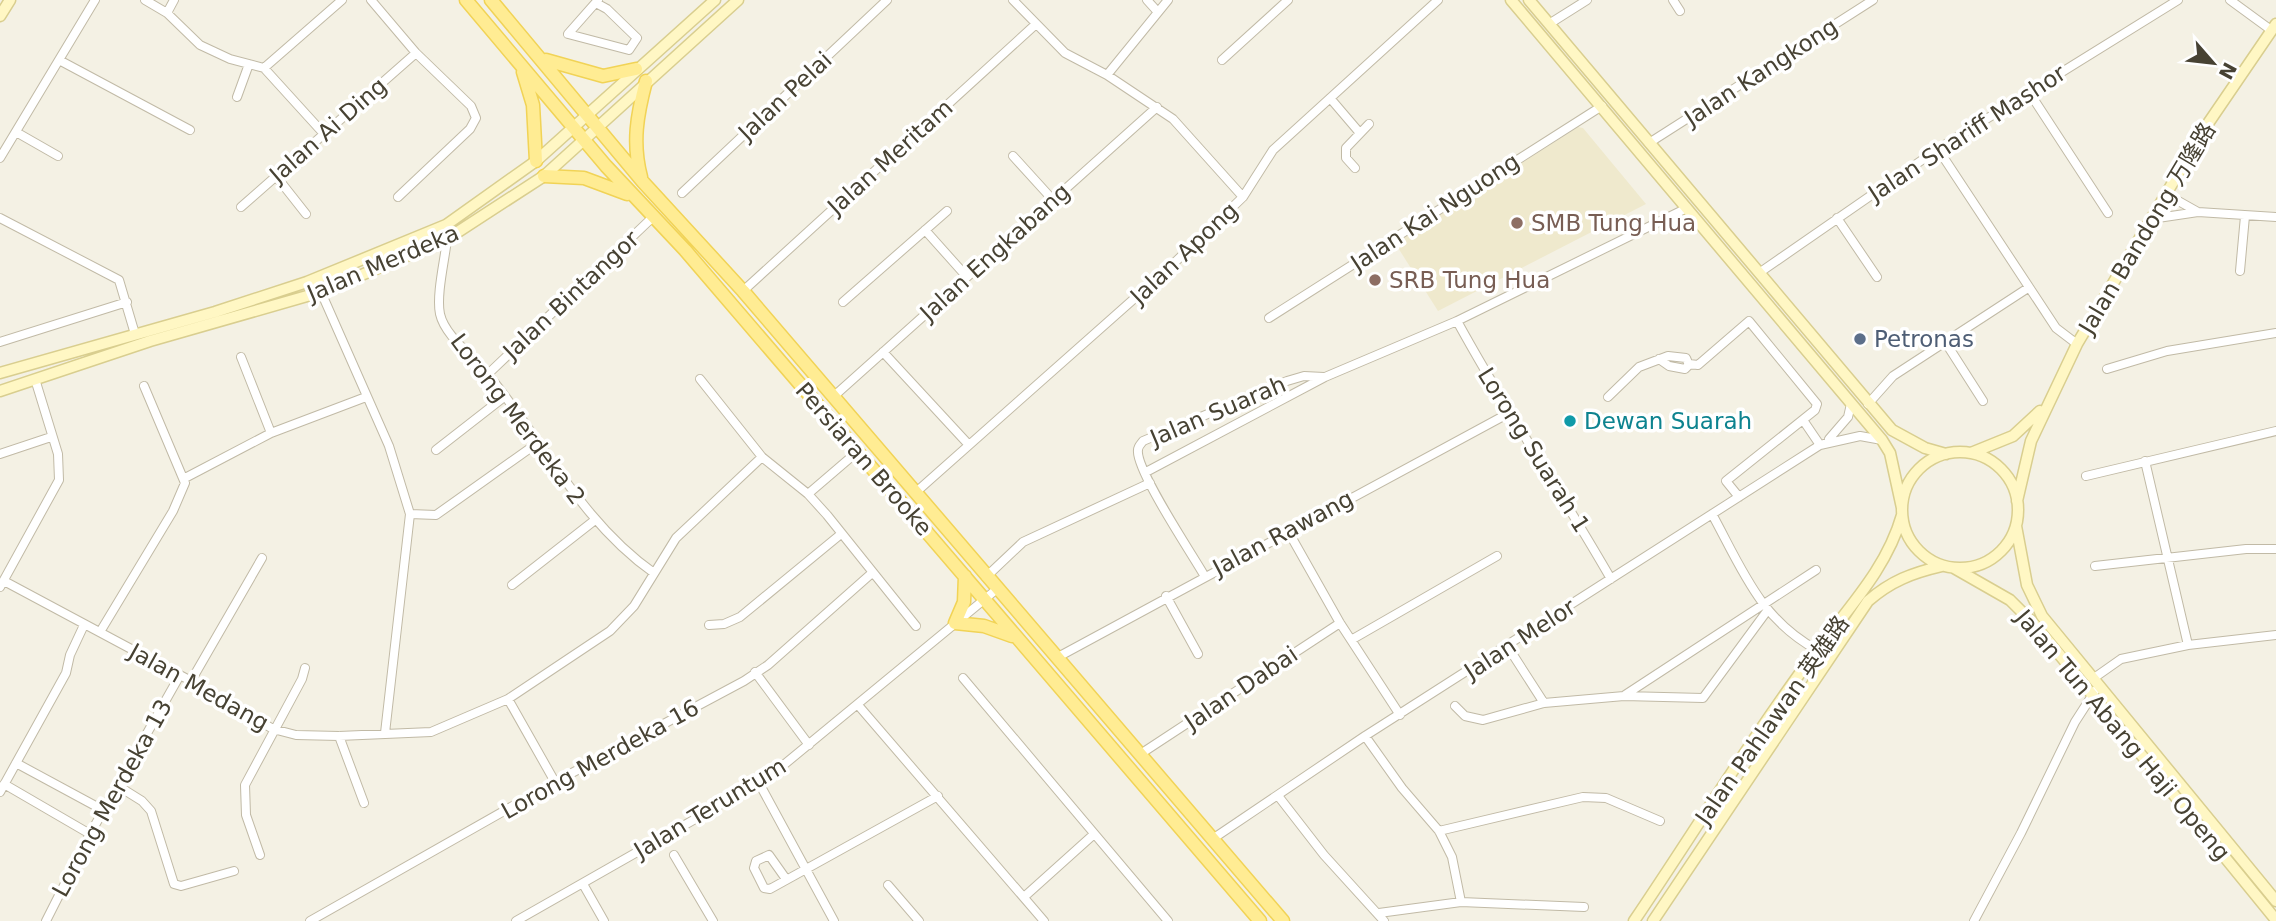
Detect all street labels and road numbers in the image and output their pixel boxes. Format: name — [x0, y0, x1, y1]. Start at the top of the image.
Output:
street label: Jalan Kangkong — [1678, 13, 1842, 132]
street label: Jalan Pelai — [732, 46, 837, 147]
street label: Jalan Shariff Mashor — [1862, 59, 2071, 208]
street label: Jalan Ai Ding — [263, 72, 392, 189]
street label: Jalan Meritam — [821, 94, 958, 221]
street label: Jalan Bandong 万隆路 — [2073, 118, 2220, 340]
street label: Jalan Kai Nguong — [1344, 148, 1524, 277]
street label: Jalan Engkabang — [914, 178, 1075, 327]
street label: Jalan Apong — [1124, 197, 1243, 311]
street label: Jalan Merdeka — [301, 219, 463, 307]
street label: Jalan Bintangor — [496, 225, 645, 366]
street label: Lorong Merdeka 2 — [445, 329, 591, 509]
street label: Lorong Suarah 1 — [1473, 363, 1595, 537]
street label: Jalan Suarah — [1145, 371, 1290, 452]
street label: Persiaran Brooke — [791, 377, 937, 541]
street label: Jalan Rawang — [1207, 485, 1357, 582]
street label: Jalan Melor — [1458, 593, 1581, 686]
street label: Jalan Tun Abang Haji Openg — [2009, 603, 2235, 865]
street label: Jalan Pahlawan 英雄路 — [1689, 611, 1854, 831]
street label: Jalan Medang — [123, 637, 273, 736]
street label: Jalan Dabai — [1178, 641, 1302, 736]
street label: Lorong Merdeka 16 — [497, 694, 703, 824]
street label: Lorong Merdeka 13 — [47, 695, 177, 901]
street label: Jalan Teruntum — [628, 753, 790, 865]

